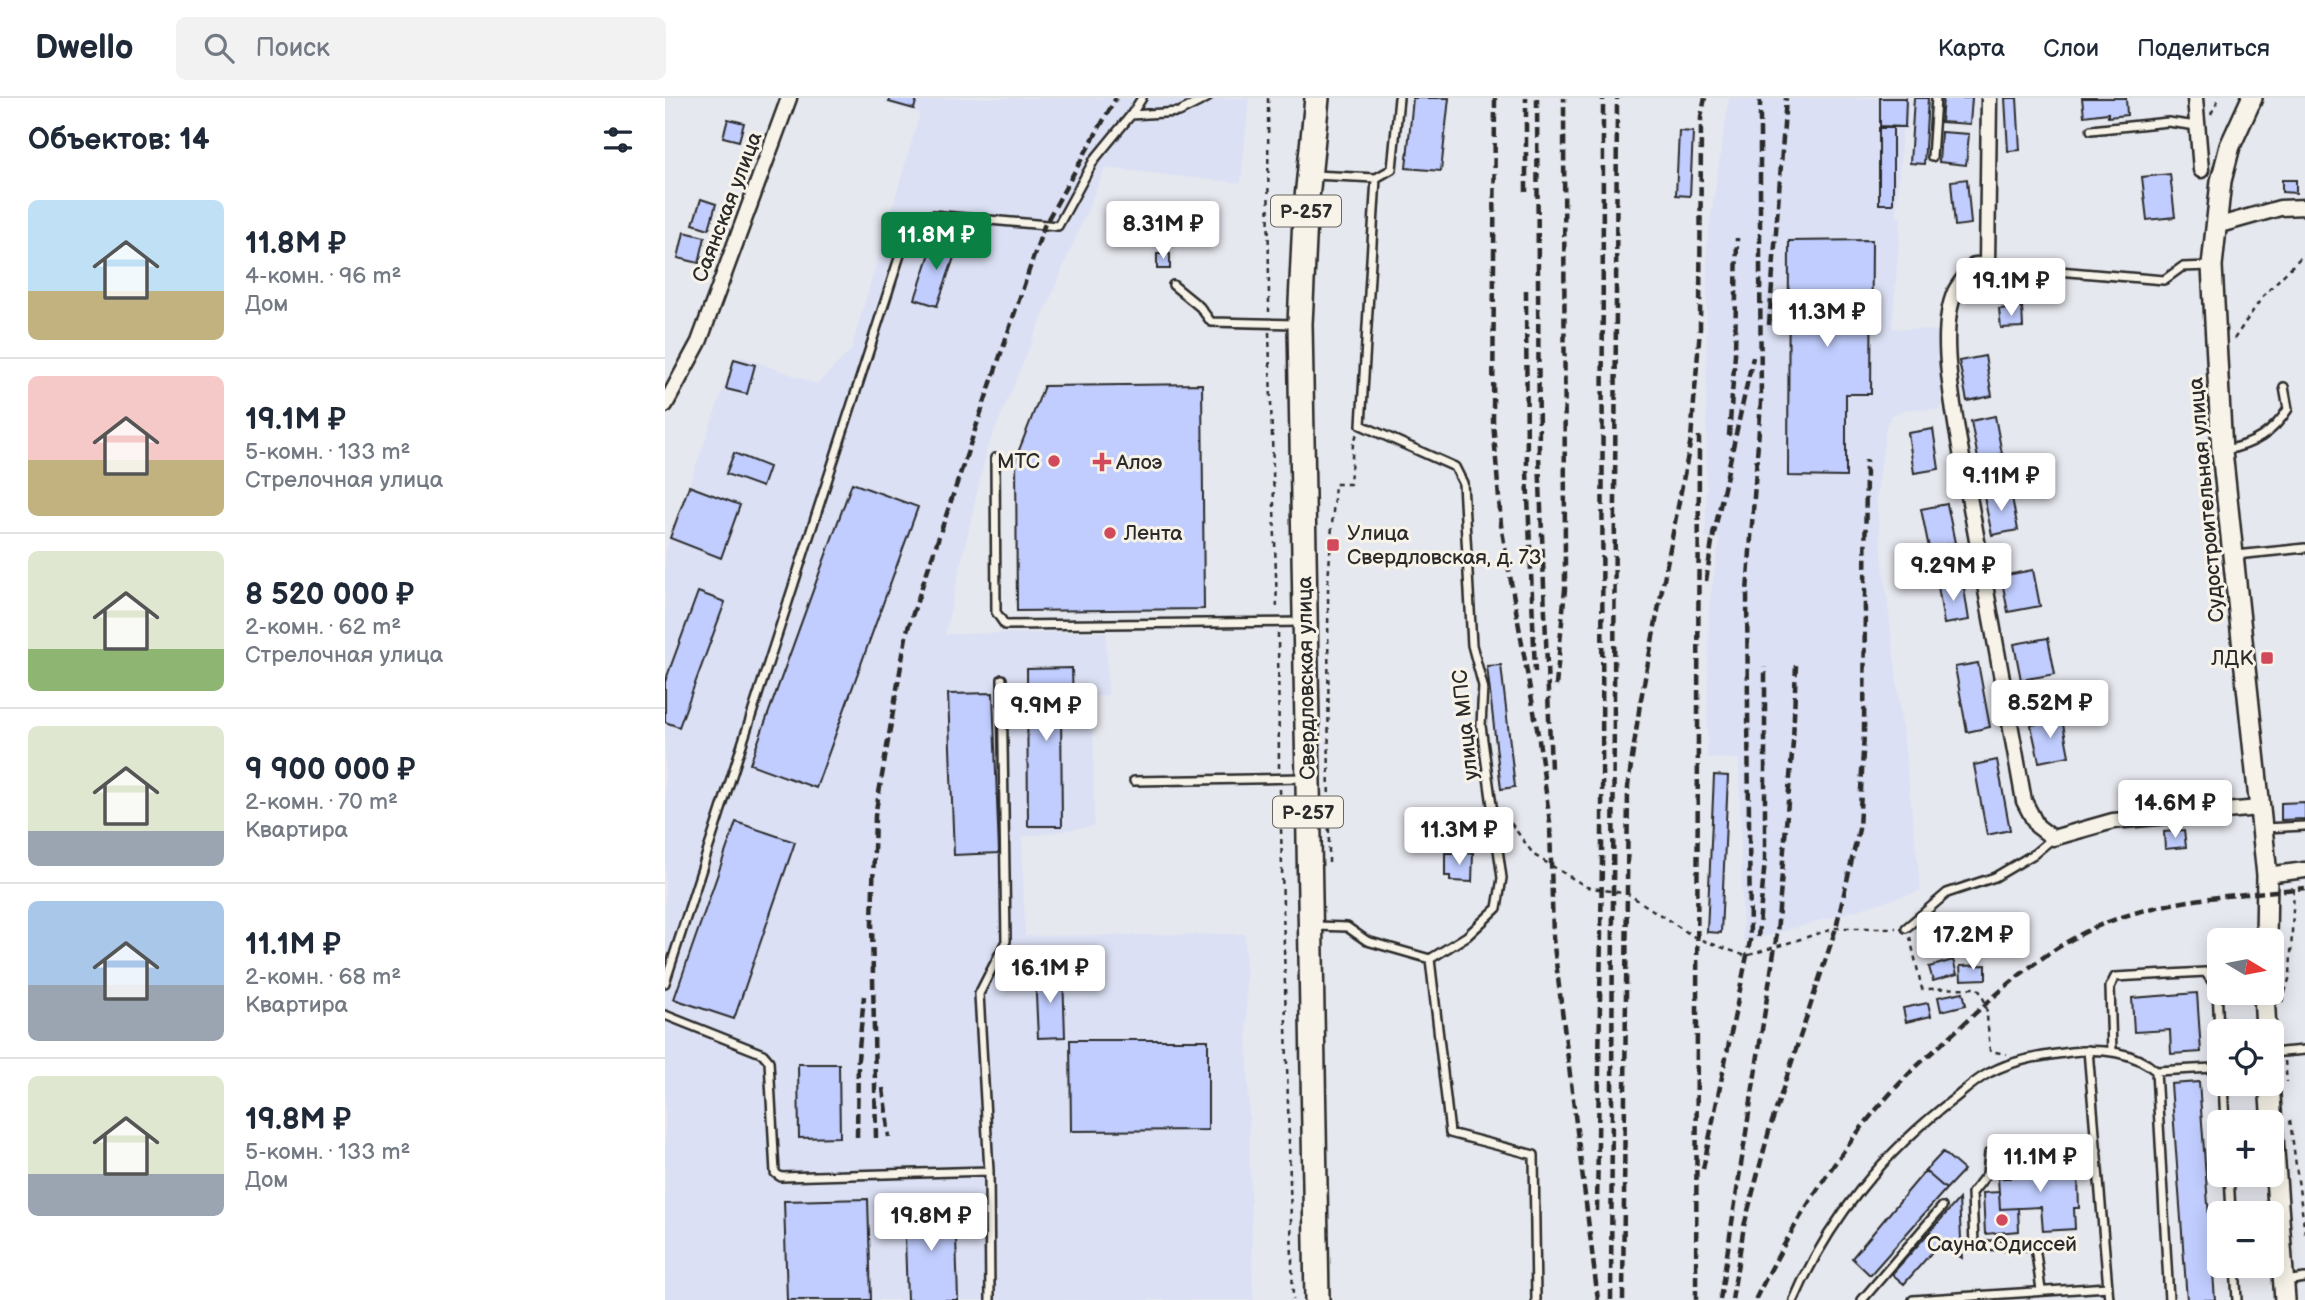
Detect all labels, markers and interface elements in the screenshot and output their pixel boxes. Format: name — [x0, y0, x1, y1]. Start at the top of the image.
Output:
search box — [176, 17, 666, 80]
text: Dwello — [35, 28, 134, 68]
icon: search — [200, 29, 238, 67]
text: Поиск — [256, 33, 330, 64]
text: Карта — [1938, 34, 2005, 63]
text: Слои — [2043, 34, 2099, 63]
text: Поделиться — [2137, 34, 2270, 63]
icon: filters — [599, 121, 637, 159]
text: Объектов: 14 — [28, 122, 210, 158]
street label: Саянская улица — [687, 128, 768, 286]
road number: Р-257 — [1271, 195, 1341, 226]
pin: 8.31M ₽ — [1098, 202, 1228, 261]
text: 8.31M ₽ — [1122, 210, 1204, 238]
pin: 11.8M ₽ — [871, 212, 1001, 272]
text: 11.8M ₽ — [897, 221, 975, 249]
text: 11.8M ₽ — [245, 226, 346, 262]
icon: home — [84, 228, 168, 312]
pin: 19.1M ₽ — [1946, 258, 2076, 318]
text: 4-комн. · 96 m² — [245, 262, 401, 290]
text: 19.1M ₽ — [1972, 267, 2050, 295]
pin: 11.3M ₽ — [1762, 289, 1892, 349]
text: Дом — [245, 290, 288, 318]
text: 11.3M ₽ — [1788, 298, 1866, 326]
street label: Судостроительная улица — [2183, 376, 2230, 623]
text: 19.1M ₽ — [245, 402, 346, 438]
icon: home — [84, 404, 168, 488]
text: 5-комн. · 133 m² — [245, 438, 410, 466]
place label: МТС — [997, 449, 1040, 474]
place label: Алоэ — [1115, 450, 1163, 475]
marker: МТС — [1046, 453, 1062, 469]
marker: Алоэ — [1094, 454, 1110, 470]
pin: 9.11M ₽ — [1936, 454, 2066, 513]
text: 9.11M ₽ — [1962, 462, 2040, 490]
text: Стрелочная улица — [245, 466, 443, 494]
place label: Лента — [1123, 521, 1183, 546]
place label: Улица Свердловская, д. 73 — [1347, 521, 1542, 570]
marker: Лента — [1102, 525, 1118, 541]
marker: Улица Свердловская, д. 73 — [1325, 537, 1341, 553]
pin: 9.29M ₽ — [1888, 544, 2018, 603]
text: 9.29M ₽ — [1910, 552, 1996, 580]
street label: Свердловская улица — [1292, 575, 1321, 780]
text: 8 520 000 ₽ — [245, 577, 414, 613]
icon: home — [84, 579, 168, 663]
text: 2-комн. · 62 m² — [245, 613, 401, 641]
text: Стрелочная улица — [245, 641, 443, 669]
place label: ЛДК — [2210, 646, 2253, 671]
marker: ЛДК — [2259, 650, 2275, 666]
street label: улица МПС — [1447, 668, 1484, 782]
pin: 8.52M ₽ — [1985, 680, 2115, 740]
pin: 9.9M ₽ — [989, 684, 1103, 743]
text: 8.52M ₽ — [2007, 689, 2093, 717]
text: 9.9M ₽ — [1010, 692, 1082, 720]
text: 9 900 000 ₽ — [245, 752, 415, 788]
icon: home — [84, 754, 168, 838]
pin: 14.6M ₽ — [2110, 780, 2240, 840]
text: 2-комн. · 70 m² — [245, 788, 398, 816]
text: 14.6M ₽ — [2134, 789, 2216, 817]
road number: Р-257 — [1273, 796, 1343, 828]
pin: 11.3M ₽ — [1394, 808, 1524, 867]
text: Квартира — [245, 816, 348, 844]
text: 11.3M ₽ — [1420, 816, 1498, 844]
pin: 17.2M ₽ — [1908, 912, 2038, 972]
text: 17.2M ₽ — [1933, 921, 2013, 949]
text: 11.1M ₽ — [245, 927, 341, 963]
north arrow — [2207, 928, 2284, 1004]
map controls — [2207, 928, 2284, 1278]
icon: home — [84, 929, 168, 1013]
pin: 16.1M ₽ — [985, 946, 1115, 1005]
text: 16.1M ₽ — [1011, 954, 1089, 982]
text: 2-комн. · 68 m² — [245, 963, 401, 991]
text: Квартира — [245, 991, 348, 1019]
button: locate — [2207, 1019, 2284, 1096]
text: 19.8M ₽ — [245, 1102, 351, 1138]
icon: home — [84, 1104, 168, 1188]
button: + — [2207, 1110, 2284, 1187]
pin: 11.1M ₽ — [1975, 1134, 2105, 1194]
text: 5-комн. · 133 m² — [245, 1138, 410, 1166]
text: 11.1M ₽ — [2003, 1143, 2077, 1171]
text: Дом — [245, 1166, 288, 1194]
pin: 19.8M ₽ — [866, 1194, 996, 1253]
button: − — [2207, 1201, 2284, 1278]
text: 19.8M ₽ — [890, 1202, 972, 1230]
marker: Сауна Одиссей — [1994, 1212, 2010, 1228]
place label: Сауна Одиссей — [1927, 1232, 2077, 1257]

